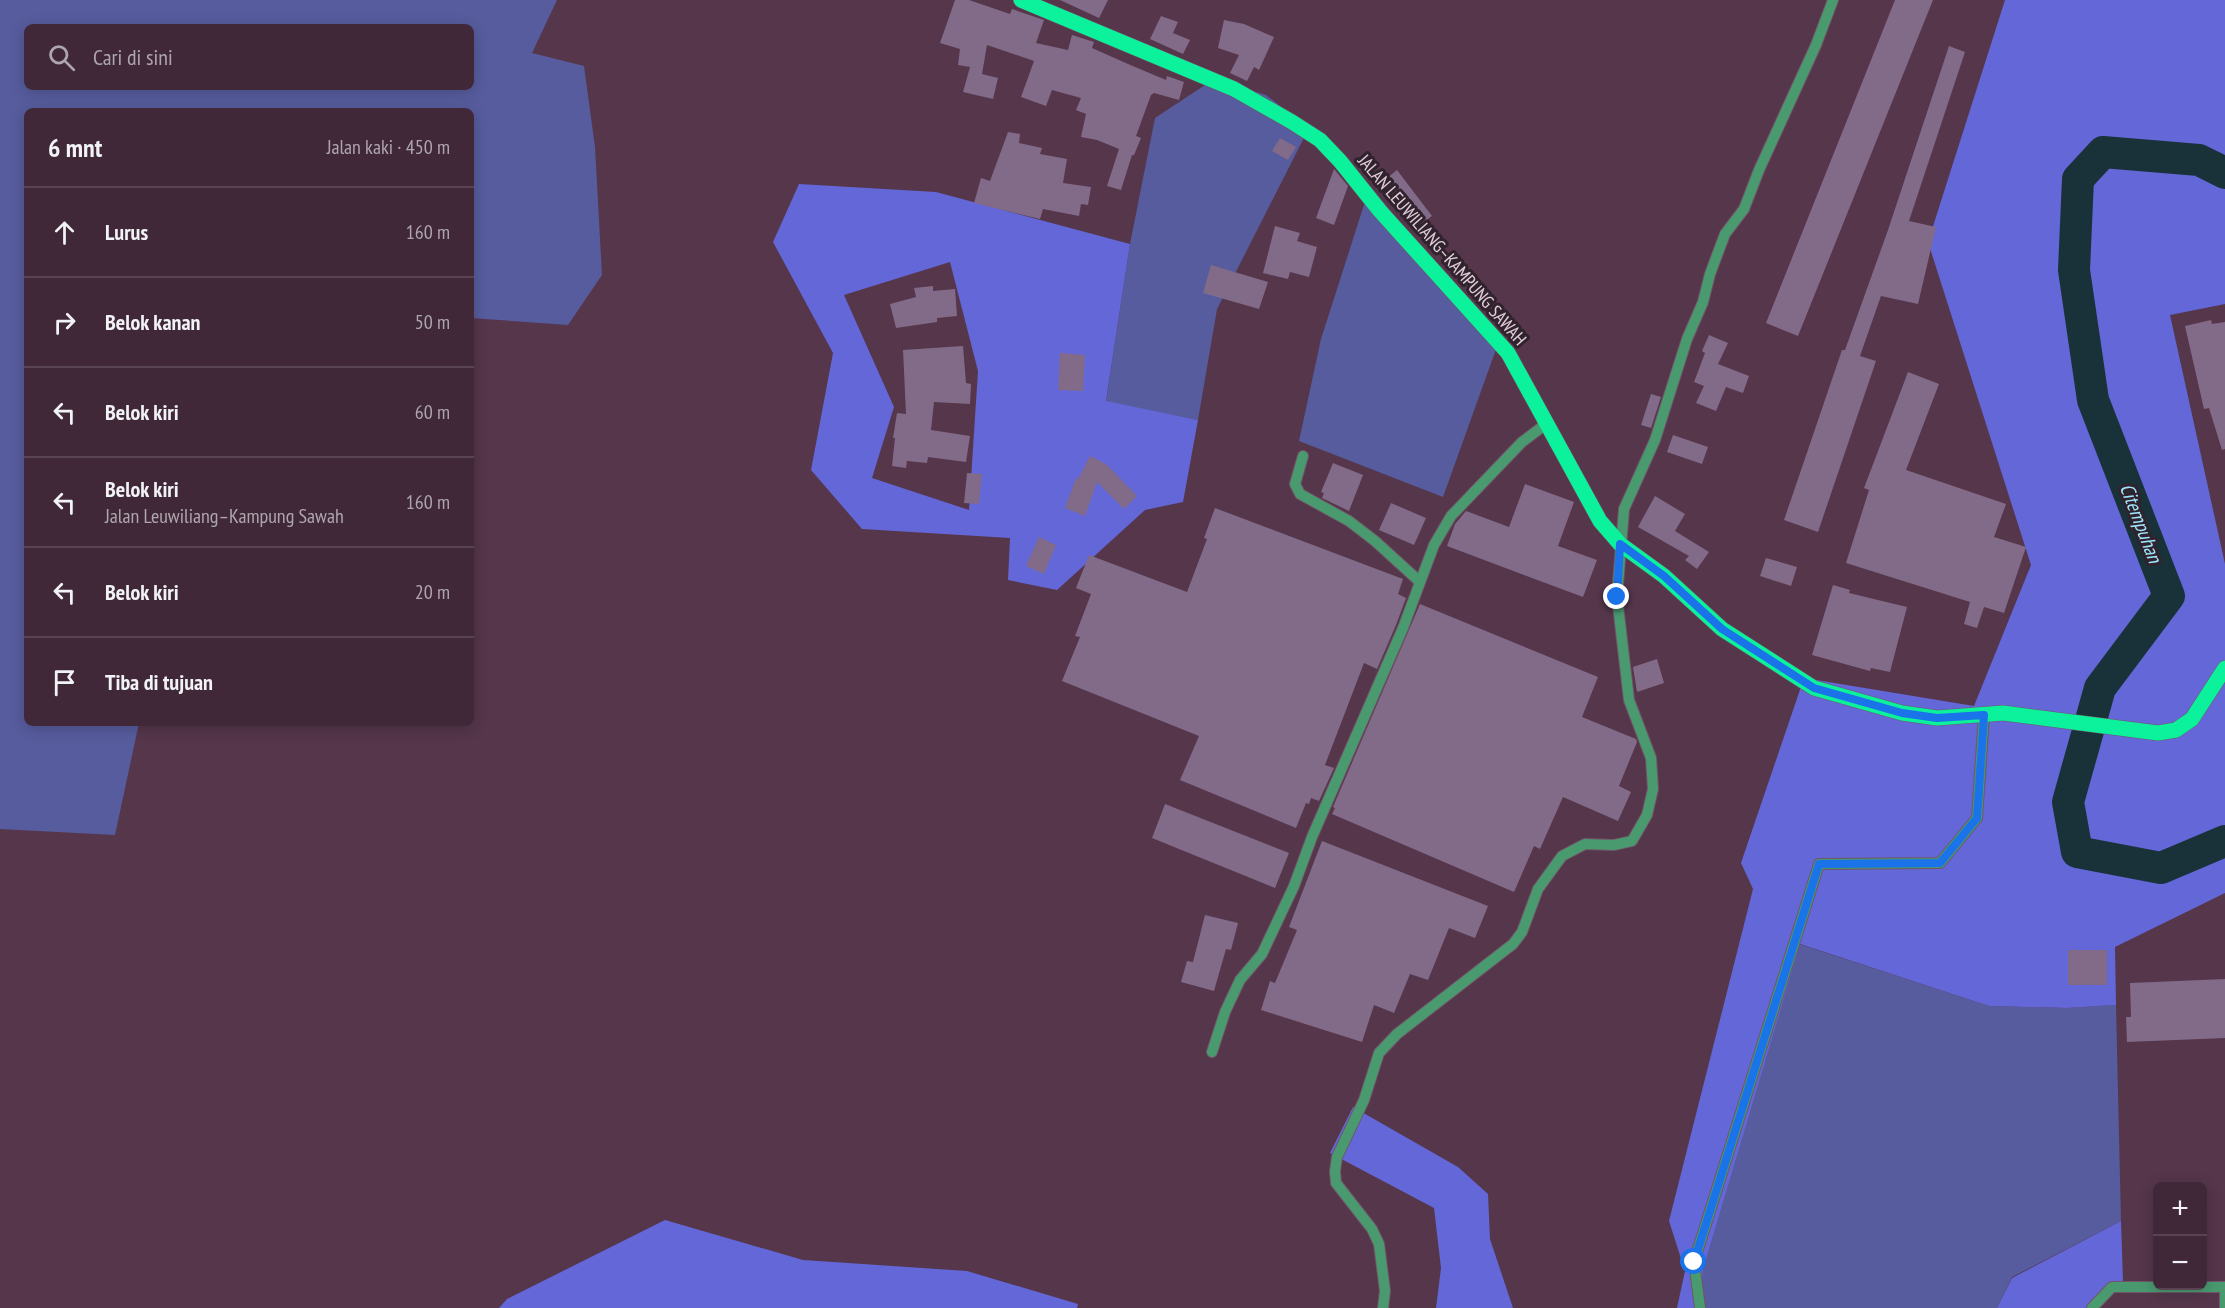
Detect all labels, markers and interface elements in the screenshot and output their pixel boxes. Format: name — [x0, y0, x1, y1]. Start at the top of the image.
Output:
search box — [24, 24, 474, 90]
icon: search — [45, 41, 78, 74]
text: Cari di sini — [93, 43, 173, 71]
text: 6 mnt — [48, 131, 102, 164]
text: Jalan kaki · 450 m — [327, 134, 450, 160]
street label: JALAN LEUWILIANG–KAMPUNG SAWAH — [1353, 149, 1532, 350]
icon: ahead — [48, 216, 81, 249]
text: Lurus — [105, 218, 148, 246]
text: 160 m — [406, 219, 450, 245]
icon: right — [48, 306, 81, 339]
text: Belok kanan — [105, 308, 200, 336]
text: 50 m — [415, 309, 450, 335]
icon: left — [48, 396, 81, 429]
text: Belok kiri — [105, 398, 179, 426]
text: 60 m — [415, 399, 450, 425]
text: Belok kiri — [105, 475, 179, 503]
water label: Citempuhan — [2114, 480, 2168, 568]
icon: left — [48, 486, 81, 519]
text: 160 m — [406, 489, 450, 515]
text: Jalan Leuwiliang–Kampung Sawah — [105, 503, 344, 529]
icon: left — [48, 576, 81, 609]
text: Belok kiri — [105, 578, 179, 606]
text: 20 m — [415, 579, 450, 605]
route end — [1603, 583, 1629, 609]
icon: arrive — [48, 666, 81, 699]
text: Tiba di tujuan — [105, 668, 213, 696]
map controls — [2153, 1182, 2207, 1290]
button: + — [2153, 1182, 2207, 1236]
button: − — [2153, 1236, 2207, 1290]
route start — [1680, 1248, 1706, 1274]

